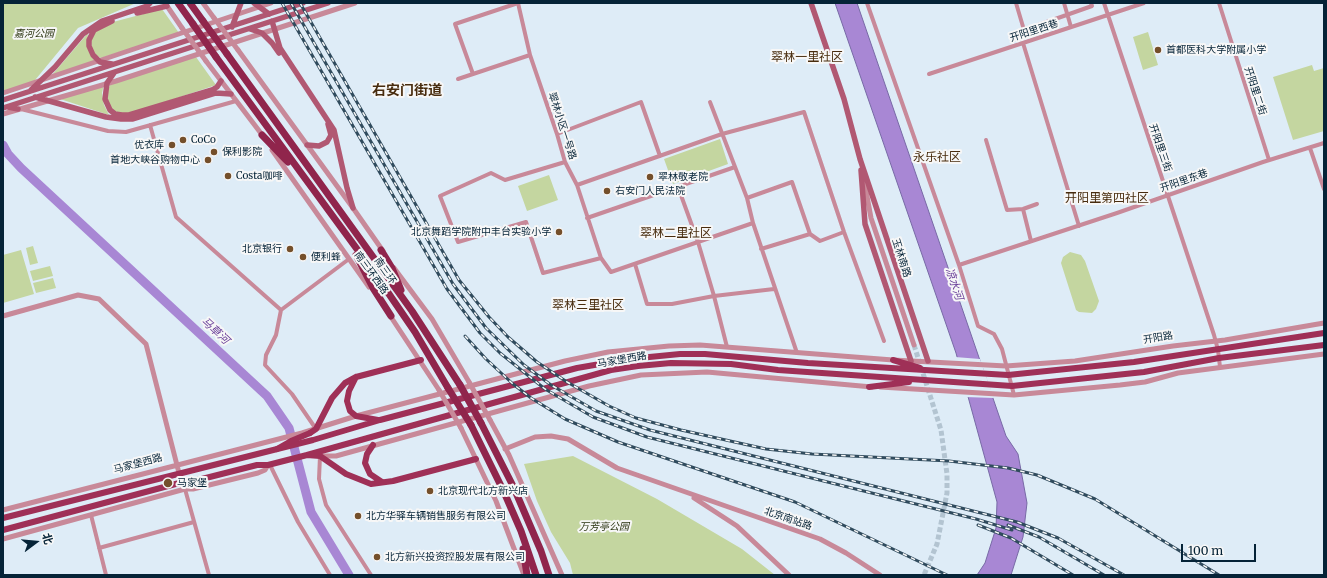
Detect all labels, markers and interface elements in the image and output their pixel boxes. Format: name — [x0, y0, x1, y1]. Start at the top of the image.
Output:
street label: 开阳里西巷 — [1008, 18, 1060, 44]
park label: 嘉河公园 — [14, 28, 54, 40]
place label: 首都医科大学附属小学 — [1166, 44, 1266, 56]
marker: 首都医科大学附属小学 — [1153, 45, 1163, 55]
district label: 翠林一里社区 — [771, 51, 843, 65]
street label: 开阳里二街 — [1242, 65, 1268, 117]
district label: 右安门街道 — [372, 83, 442, 99]
street label: 翠林小区一号路 — [545, 91, 579, 161]
street label: 开阳里三街 — [1146, 122, 1174, 174]
place label: CoCo — [191, 134, 216, 146]
marker: CoCo — [178, 135, 188, 145]
place label: 优衣库 — [134, 139, 164, 151]
marker: 优衣库 — [167, 140, 177, 150]
place label: 保利影院 — [222, 146, 262, 158]
marker: 保利影院 — [209, 147, 219, 157]
district label: 永乐社区 — [913, 151, 961, 165]
place label: 首地大峡谷购物中心 — [110, 154, 200, 166]
marker: 首地大峡谷购物中心 — [203, 155, 213, 165]
street label: 开阳里东巷 — [1158, 167, 1210, 195]
place label: Costa咖啡 — [236, 170, 282, 182]
marker: Costa咖啡 — [223, 171, 233, 181]
place label: 翠林敬老院 — [658, 171, 708, 183]
marker: 翠林敬老院 — [645, 172, 655, 182]
place label: 右安门人民法院 — [615, 185, 685, 197]
marker: 右安门人民法院 — [602, 186, 612, 196]
district label: 开阳里第四社区 — [1065, 192, 1149, 206]
place label: 北京舞蹈学院附中丰台实验小学 — [411, 226, 551, 238]
marker: 北京舞蹈学院附中丰台实验小学 — [554, 227, 564, 237]
district label: 翠林二里社区 — [640, 227, 712, 241]
street label: 玉林南路 — [889, 237, 913, 279]
place label: 北京银行 — [242, 243, 282, 255]
marker: 北京银行 — [285, 244, 295, 254]
street label: 南三环西路 — [351, 249, 391, 297]
place label: 便利蜂 — [311, 251, 341, 263]
marker: 便利蜂 — [298, 252, 308, 262]
street label: 南三环 — [371, 255, 399, 287]
water label: 凉水河 — [942, 266, 966, 302]
district label: 翠林三里社区 — [552, 299, 624, 313]
water label: 马草河 — [198, 315, 232, 347]
street label: 开阳路 — [1142, 330, 1174, 346]
street label: 马家堡西路 — [596, 350, 648, 370]
street label: 马家堡西路 — [112, 452, 164, 476]
marker: 马家堡 — [162, 477, 174, 489]
place label: 马家堡 — [177, 477, 207, 489]
place label: 北京现代北方新兴店 — [438, 485, 528, 497]
marker: 北京现代北方新兴店 — [425, 486, 435, 496]
street label: 北京南站路 — [762, 505, 814, 533]
place label: 北方华驿车辆销售服务有限公司 — [366, 510, 506, 522]
marker: 北方华驿车辆销售服务有限公司 — [353, 511, 363, 521]
park label: 万芳亭公园 — [579, 521, 629, 533]
north arrow — [16, 522, 56, 562]
text: 北 — [39, 531, 56, 546]
scale bar — [1183, 536, 1258, 562]
text: 100 m — [1188, 543, 1223, 558]
place label: 北方新兴投资控股发展有限公司 — [385, 551, 525, 563]
marker: 北方新兴投资控股发展有限公司 — [372, 552, 382, 562]

